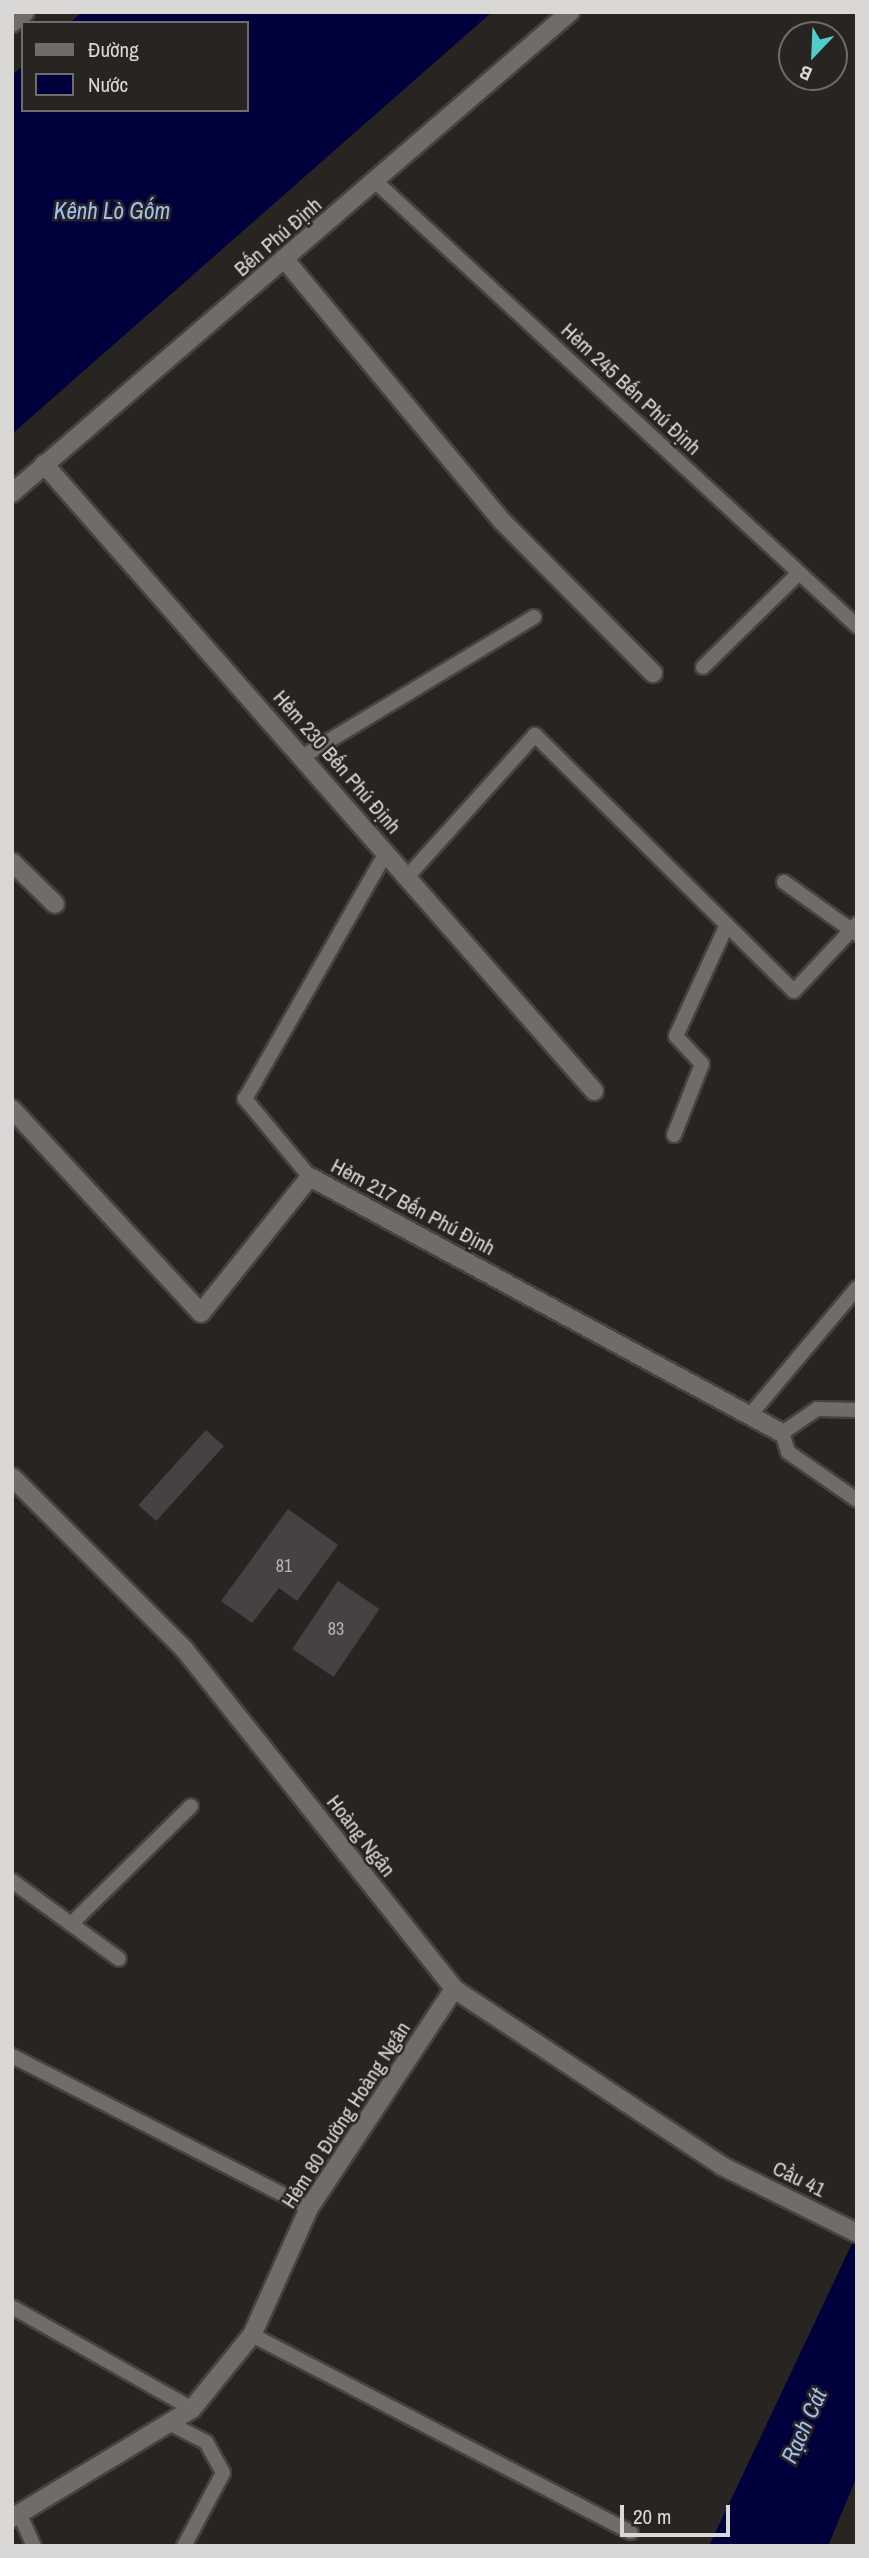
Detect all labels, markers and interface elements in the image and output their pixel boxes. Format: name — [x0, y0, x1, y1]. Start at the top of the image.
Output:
legend — [21, 21, 248, 112]
north arrow — [778, 21, 848, 91]
text: Đường — [88, 35, 139, 64]
text: B — [795, 59, 816, 88]
text: Nước — [88, 70, 128, 99]
street label: Bến Phú Định — [229, 192, 327, 282]
water label: Kênh Lò Gốm — [54, 197, 170, 225]
street label: Hẻm 245 Bến Phú Định — [556, 318, 706, 460]
street label: Hẻm 230 Bến Phú Định — [268, 685, 406, 839]
street label: Hẻm 217 Bến Phú Định — [327, 1153, 499, 1261]
house number: 81 — [276, 1555, 292, 1577]
house number: 83 — [328, 1618, 344, 1640]
street label: Hoàng Ngân — [321, 1790, 401, 1882]
street label: Hẻm 80 Đường Hoàng Ngân — [276, 2017, 416, 2213]
street label: Cầu 41 — [769, 2156, 829, 2202]
water label: Rạch Cát — [775, 2384, 833, 2468]
scale bar — [624, 2492, 734, 2536]
text: 20 m — [633, 2502, 671, 2531]

